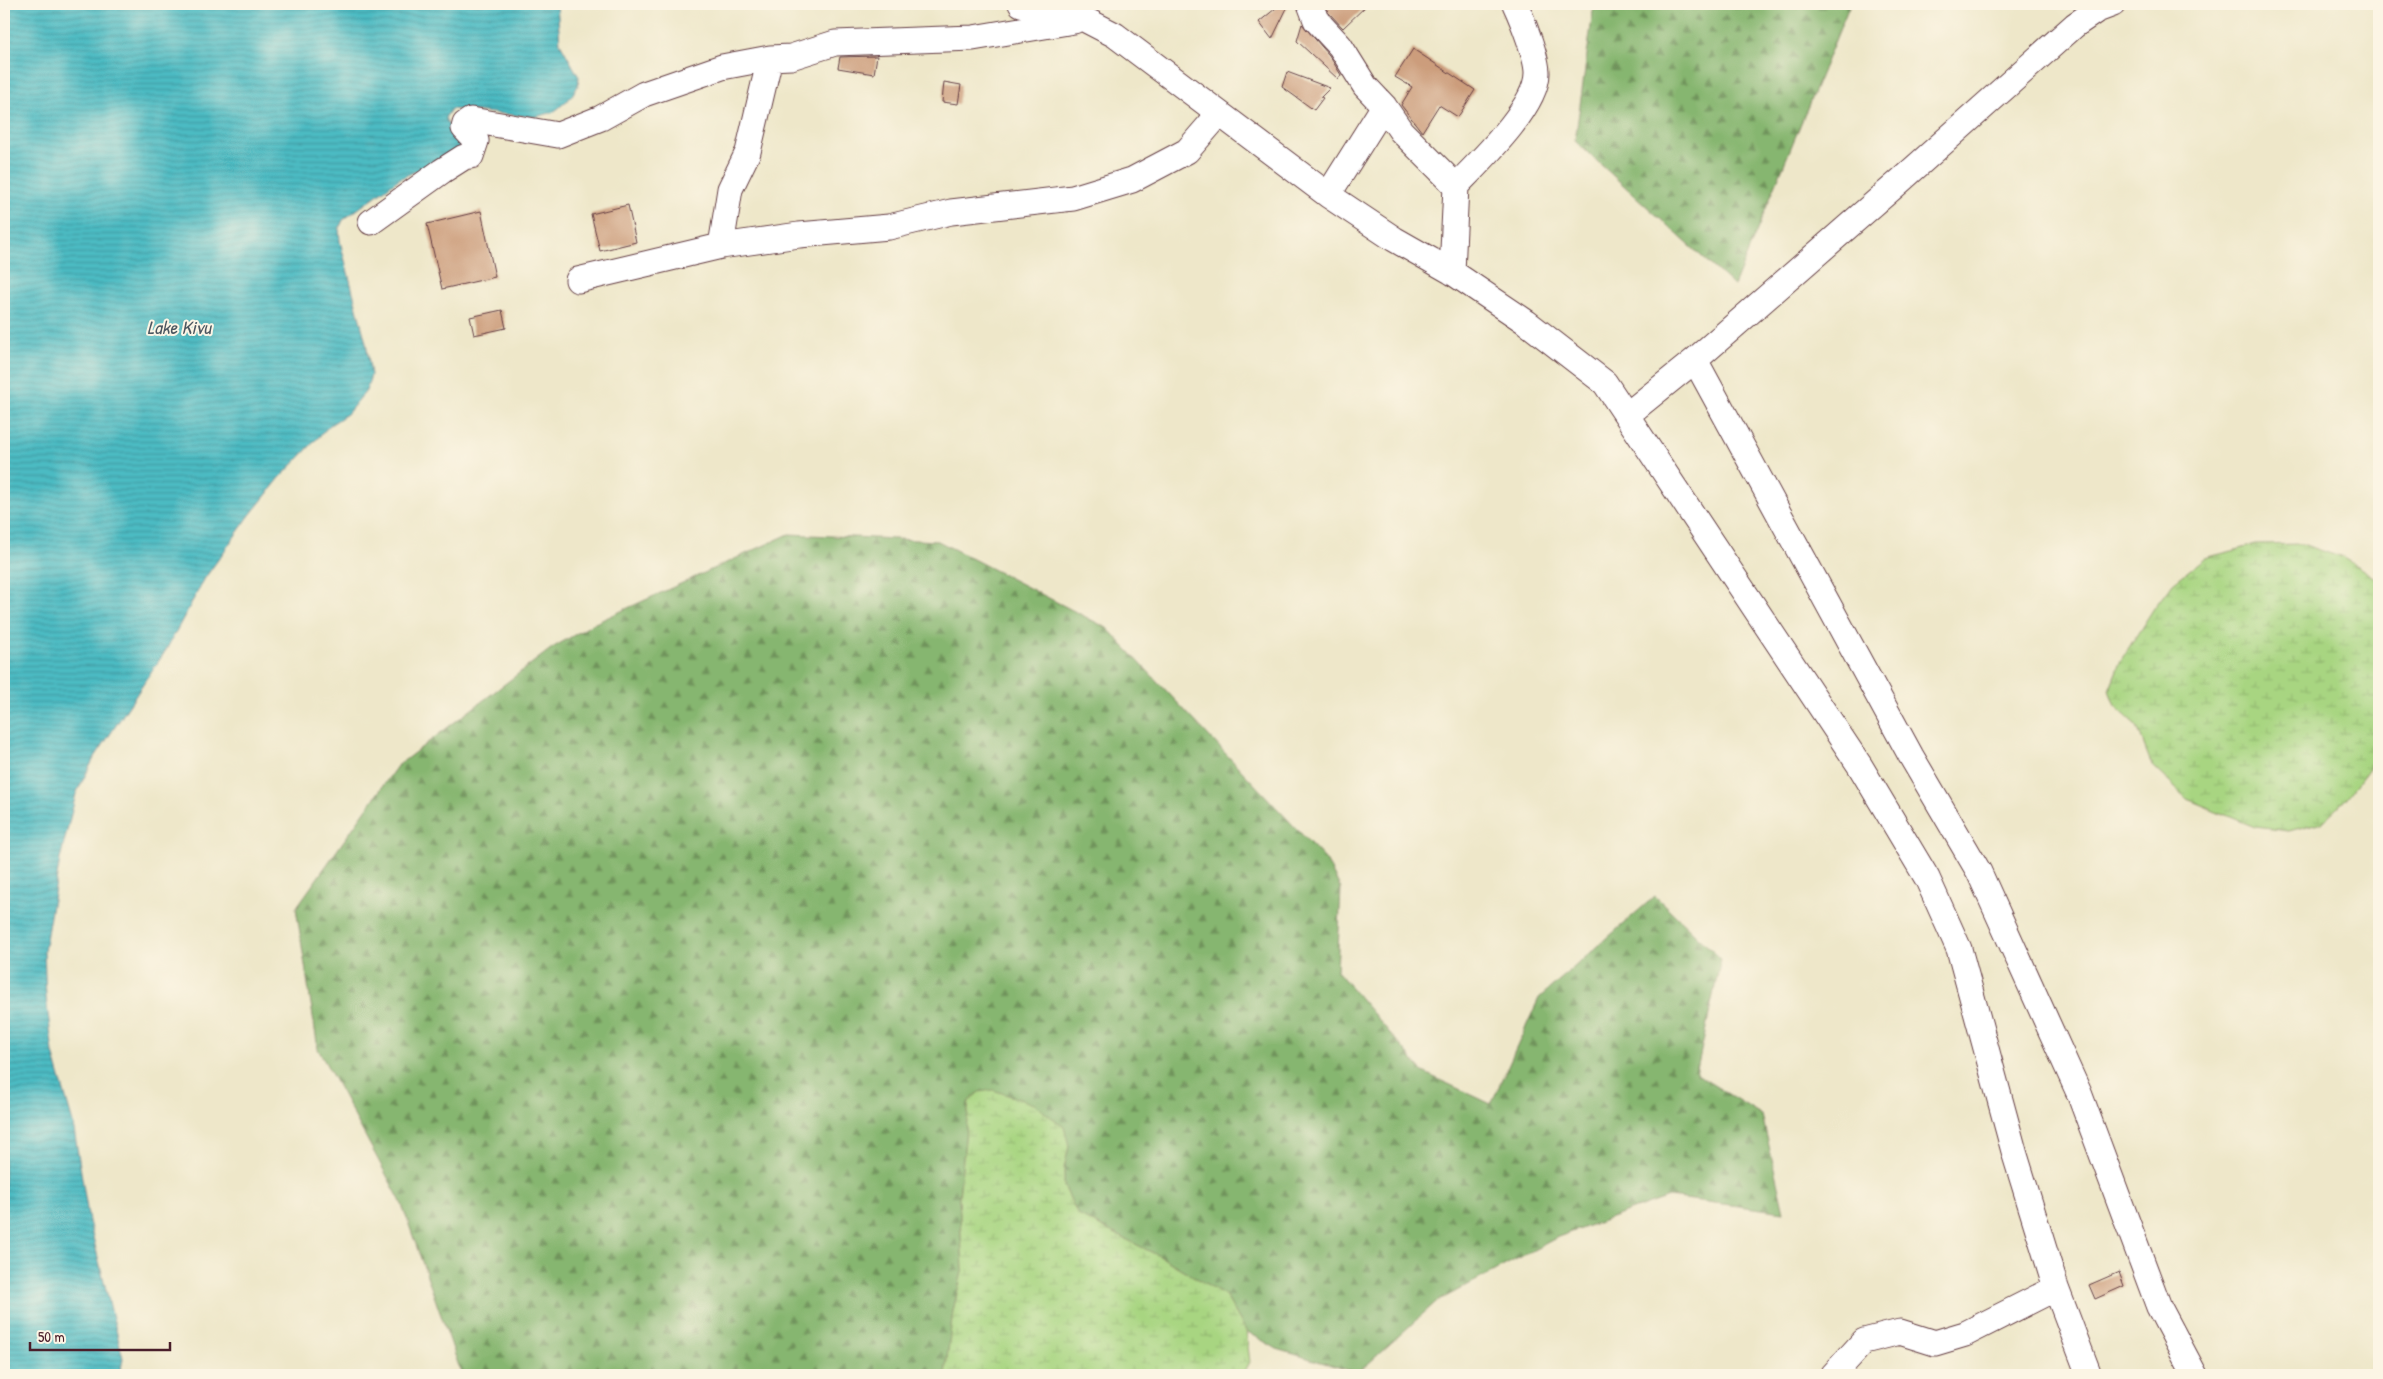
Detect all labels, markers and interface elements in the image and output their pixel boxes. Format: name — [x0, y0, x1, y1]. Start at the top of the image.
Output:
water label: Lake Kivu — [147, 314, 212, 340]
scale bar — [30, 1319, 170, 1351]
text: 50 m — [38, 1326, 65, 1347]

